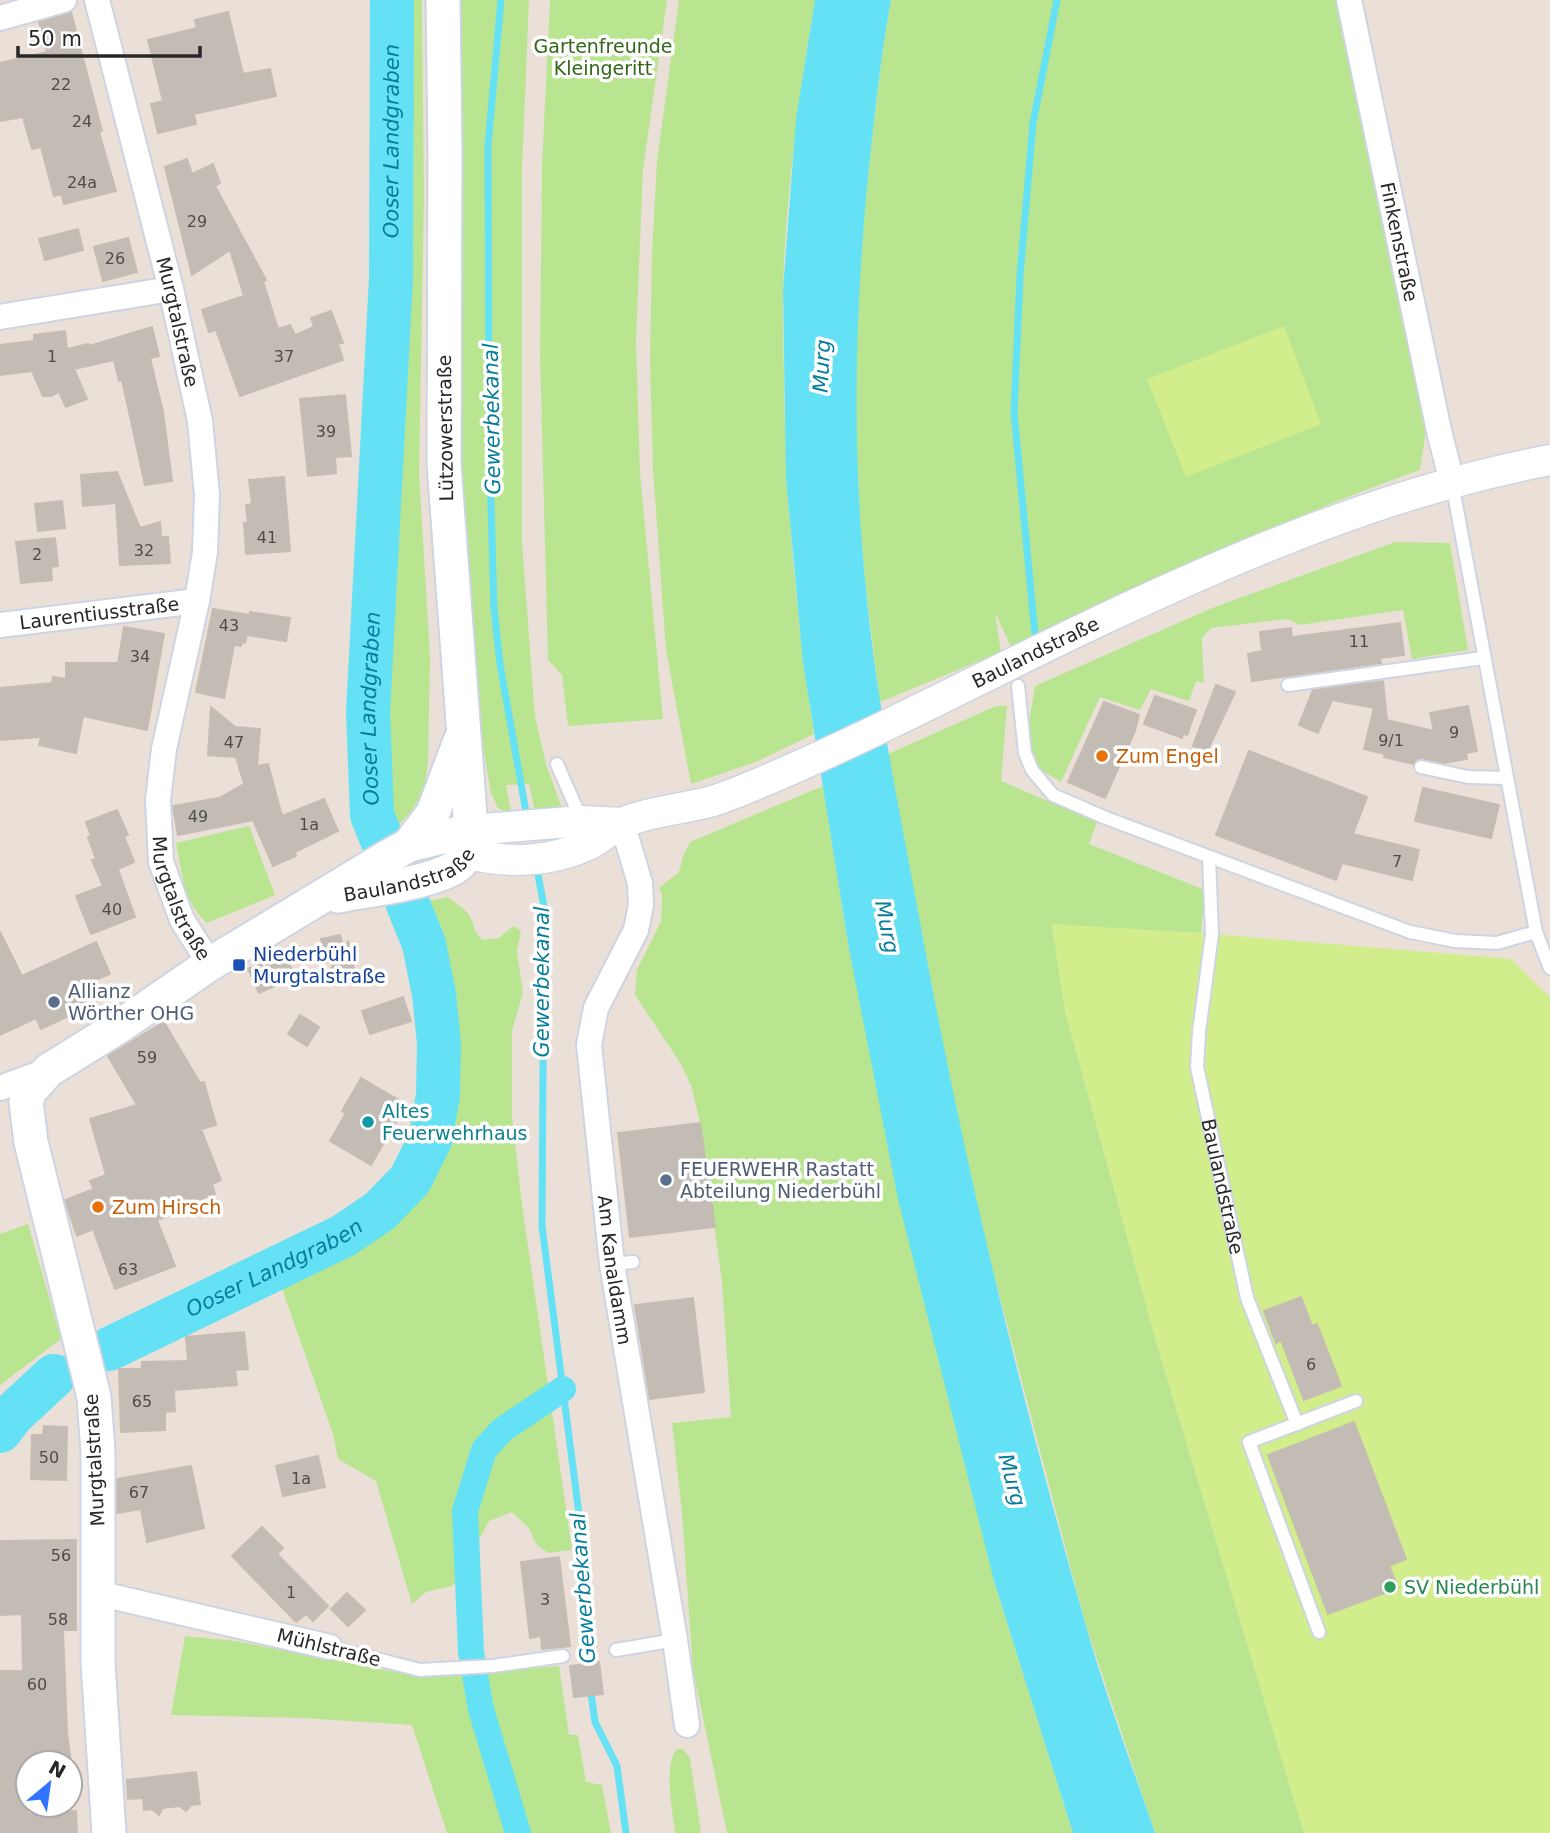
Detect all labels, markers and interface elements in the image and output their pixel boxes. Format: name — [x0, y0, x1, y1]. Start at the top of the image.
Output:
scale bar — [18, 14, 200, 58]
text: 50 m — [28, 27, 82, 51]
park label: Gartenfreunde Kleingeritt — [534, 35, 672, 79]
water label: Ooser Landgraben — [379, 44, 404, 238]
house number: 22 — [51, 75, 71, 94]
house number: 24 — [72, 112, 92, 131]
house number: 24a — [67, 173, 97, 192]
street label: Finkenstraße — [1376, 180, 1423, 303]
house number: 29 — [187, 212, 207, 231]
house number: 26 — [105, 249, 125, 268]
street label: Murgtalstraße — [152, 255, 203, 389]
water label: Murg — [809, 339, 835, 393]
water label: Gewerbekanal — [479, 343, 505, 495]
house number: 1 — [47, 347, 57, 366]
house number: 37 — [274, 347, 294, 366]
street label: Lützowerstraße — [433, 354, 457, 502]
house number: 39 — [316, 422, 336, 441]
house number: 41 — [257, 528, 277, 547]
house number: 32 — [134, 541, 154, 560]
house number: 2 — [32, 545, 42, 564]
street label: Laurentiusstraße — [18, 592, 180, 634]
water label: Ooser Landgraben — [356, 611, 385, 806]
street label: Baulandstraße — [968, 612, 1102, 692]
house number: 43 — [219, 616, 239, 635]
house number: 11 — [1349, 632, 1369, 651]
house number: 34 — [130, 647, 150, 666]
house number: 9 — [1449, 723, 1459, 742]
house number: 9/1 — [1378, 731, 1404, 750]
house number: 47 — [224, 733, 244, 752]
place label: Zum Engel — [1116, 745, 1219, 767]
marker: Zum Engel — [1094, 748, 1110, 764]
house number: 49 — [188, 807, 208, 826]
house number: 1a — [299, 815, 319, 834]
street label: Murgtalstraße — [149, 836, 216, 964]
street label: Baulandstraße — [342, 844, 479, 906]
house number: 7 — [1392, 852, 1402, 871]
water label: Murg — [870, 898, 904, 956]
house number: 40 — [102, 900, 122, 919]
water label: Gewerbekanal — [530, 906, 554, 1058]
place label: Niederbühl Murgtalstraße — [253, 943, 386, 987]
marker: Niederbühl Murgtalstraße — [231, 957, 247, 973]
place label: Allianz Wörther OHG — [68, 980, 194, 1024]
marker: Allianz Wörther OHG — [46, 994, 62, 1010]
house number: 59 — [137, 1048, 157, 1067]
place label: Altes Feuerwehrhaus — [382, 1100, 528, 1144]
marker: Altes Feuerwehrhaus — [360, 1114, 376, 1130]
street label: Baulandstraße — [1197, 1116, 1248, 1256]
place label: FEUERWEHR Rastatt Abteilung Niederbühl — [680, 1158, 881, 1202]
marker: FEUERWEHR Rastatt Abteilung Niederbühl — [658, 1172, 674, 1188]
street label: Am Kanaldamm — [594, 1194, 636, 1347]
place label: Zum Hirsch — [112, 1196, 221, 1218]
marker: Zum Hirsch — [90, 1199, 106, 1215]
water label: Ooser Landgraben — [182, 1214, 367, 1322]
house number: 63 — [118, 1260, 138, 1279]
house number: 6 — [1306, 1355, 1316, 1374]
house number: 65 — [132, 1392, 152, 1411]
street label: Murgtalstraße — [80, 1393, 108, 1527]
house number: 50 — [39, 1448, 59, 1467]
water label: Murg — [993, 1451, 1031, 1509]
house number: 1a — [291, 1469, 311, 1488]
house number: 67 — [129, 1483, 149, 1502]
water label: Gewerbekanal — [566, 1512, 600, 1664]
house number: 56 — [51, 1546, 71, 1565]
place label: SV Niederbühl — [1404, 1576, 1539, 1598]
marker: SV Niederbühl — [1382, 1579, 1398, 1595]
house number: 1 — [286, 1583, 296, 1602]
house number: 3 — [540, 1590, 550, 1609]
house number: 58 — [48, 1610, 68, 1629]
street label: Mühlstraße — [275, 1623, 383, 1671]
house number: 60 — [27, 1675, 47, 1694]
north arrow — [14, 1749, 84, 1819]
text: N — [45, 1756, 70, 1783]

